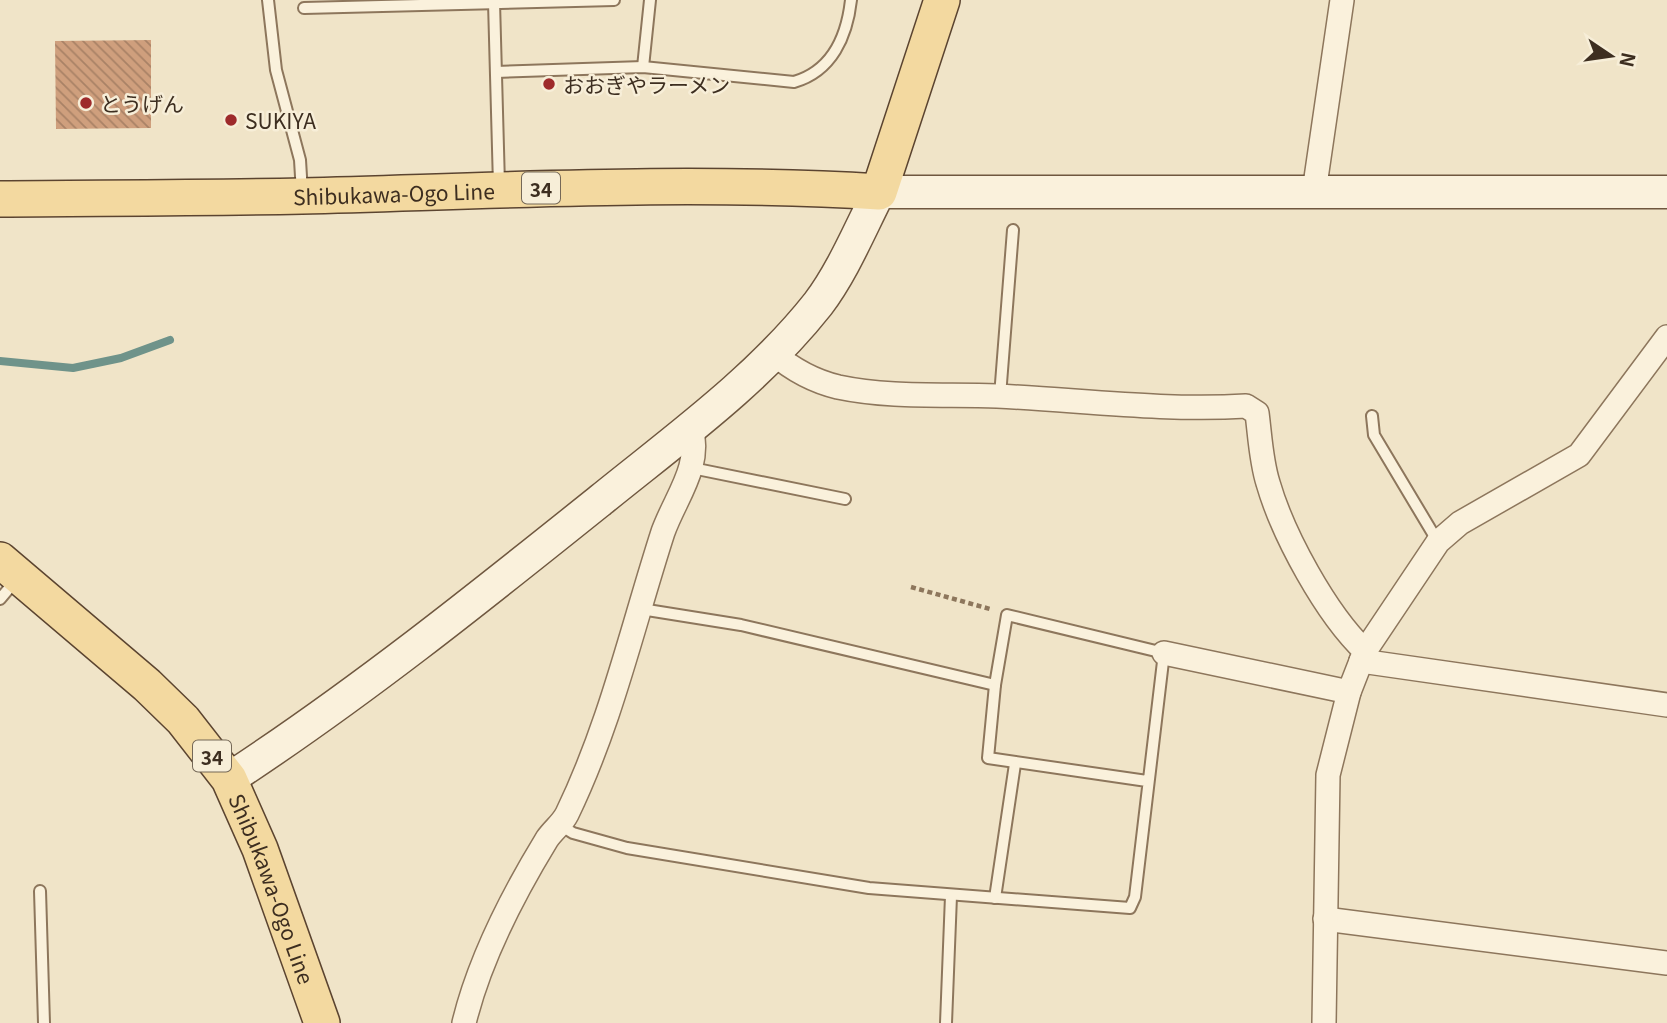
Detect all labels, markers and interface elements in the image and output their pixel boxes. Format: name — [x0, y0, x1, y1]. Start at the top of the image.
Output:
north arrow — [1576, 21, 1646, 91]
text: N — [1614, 50, 1644, 70]
place label: おおぎやラーメン — [563, 69, 730, 99]
marker: おおぎやラーメン — [541, 76, 557, 92]
place label: とうげん — [100, 88, 184, 118]
marker: とうげん — [78, 95, 94, 111]
place label: SUKIYA — [245, 105, 316, 135]
marker: SUKIYA — [223, 112, 239, 128]
road number: 34 — [522, 172, 560, 204]
street label: Shibukawa-Ogo Line — [293, 175, 495, 211]
road number: 34 — [193, 740, 231, 772]
street label: Shibukawa-Ogo Line — [222, 789, 322, 988]

